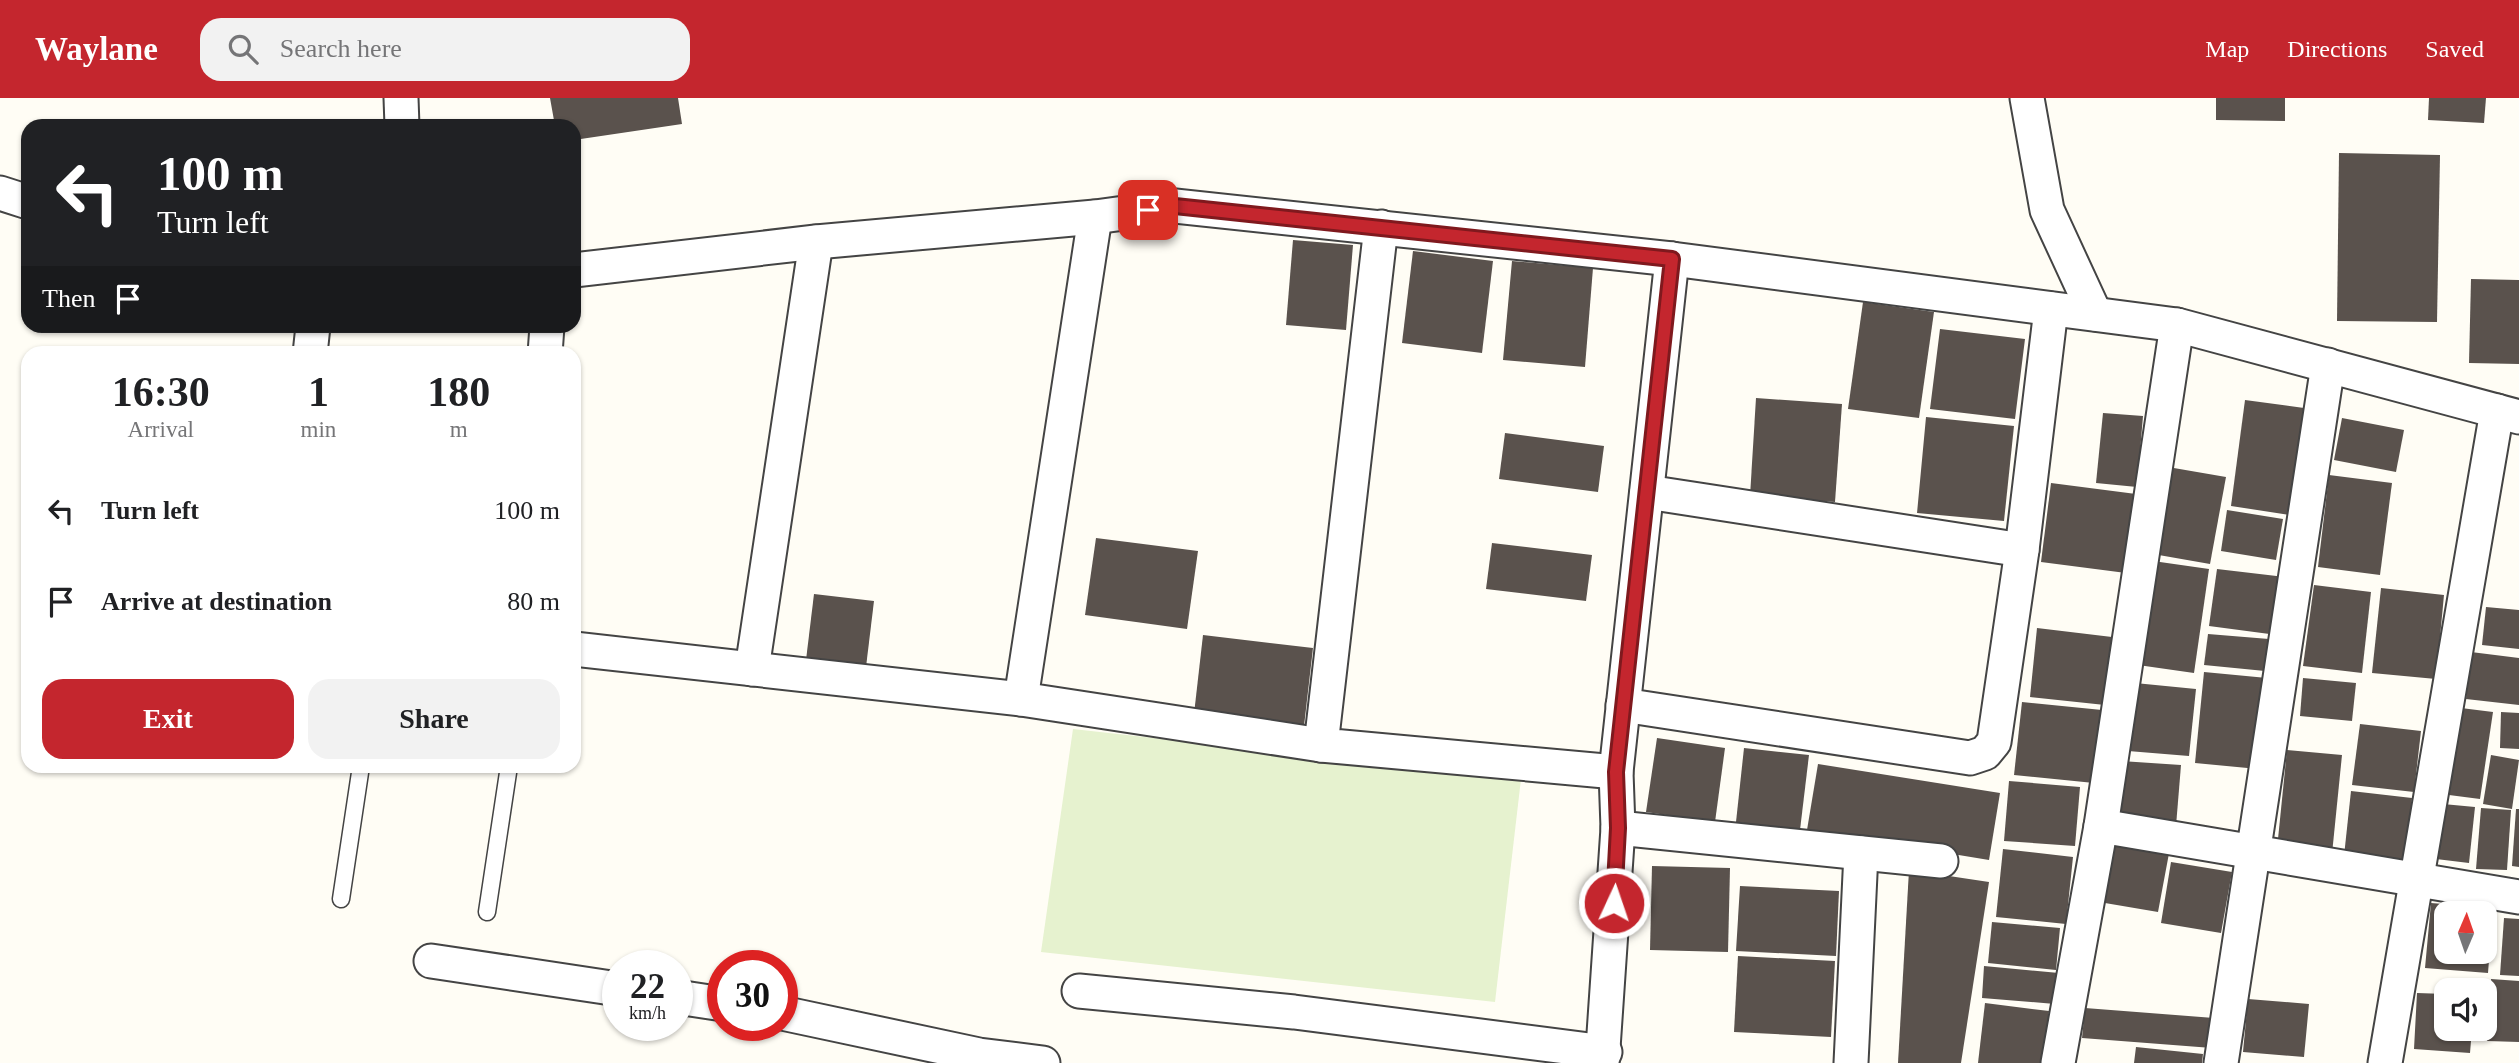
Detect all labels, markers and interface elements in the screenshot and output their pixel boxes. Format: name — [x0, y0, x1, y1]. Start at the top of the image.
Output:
search box — [200, 18, 690, 81]
icon: search — [224, 30, 262, 68]
text: Waylane — [35, 31, 158, 67]
text: Search here — [280, 34, 402, 63]
text: Map — [2205, 36, 2249, 62]
text: Directions — [2287, 36, 2387, 62]
text: Saved — [2425, 36, 2484, 62]
text: 100 m — [157, 146, 284, 201]
icon: left — [42, 147, 133, 238]
pin — [1118, 180, 1178, 240]
icon: arrive — [1129, 191, 1167, 229]
text: Turn left — [157, 204, 269, 240]
icon: arrive — [109, 280, 147, 318]
text: Then — [42, 284, 95, 313]
text: 16:30 — [112, 369, 210, 415]
text: 1 — [308, 369, 329, 415]
text: 180 — [427, 369, 490, 415]
text: Arrival — [128, 417, 194, 442]
text: min — [301, 417, 336, 442]
text: m — [450, 417, 468, 442]
icon: left — [42, 492, 80, 530]
text: Turn left — [101, 496, 199, 525]
text: 100 m — [494, 496, 560, 525]
icon: arrive — [42, 583, 80, 621]
text: Arrive at destination — [101, 587, 332, 616]
text: 80 m — [507, 587, 560, 616]
button: Exit — [42, 679, 294, 759]
button: Share — [308, 679, 560, 759]
position arrow — [1577, 866, 1651, 940]
north arrow — [2434, 901, 2497, 964]
map controls — [2434, 901, 2497, 1041]
speed limit sign: 30 — [707, 950, 798, 1041]
text: 22 — [630, 967, 665, 1006]
button: sound — [2434, 978, 2497, 1041]
text: km/h — [629, 1003, 666, 1023]

